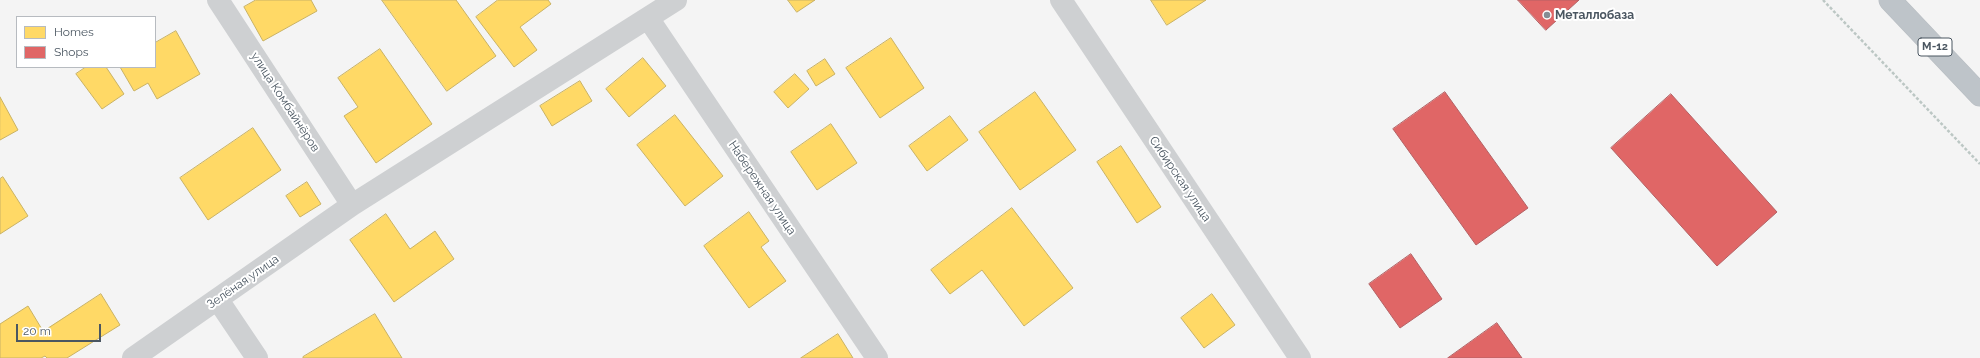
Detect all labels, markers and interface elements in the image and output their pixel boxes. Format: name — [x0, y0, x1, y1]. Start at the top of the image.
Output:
place label: Металлобаза — [1555, 8, 1634, 22]
marker: Металлобаза — [1542, 10, 1552, 20]
legend — [16, 16, 156, 68]
text: Homes — [54, 25, 94, 39]
road number: М-12 — [1918, 38, 1952, 56]
text: Shops — [54, 45, 89, 59]
street label: улица Комбайнёров — [247, 50, 323, 154]
street label: Сибирская улица — [1146, 134, 1214, 224]
street label: Набережная улица — [725, 138, 799, 238]
street label: Зелёная улица — [204, 252, 282, 312]
scale bar — [18, 316, 103, 342]
text: 20 m — [23, 324, 51, 338]

